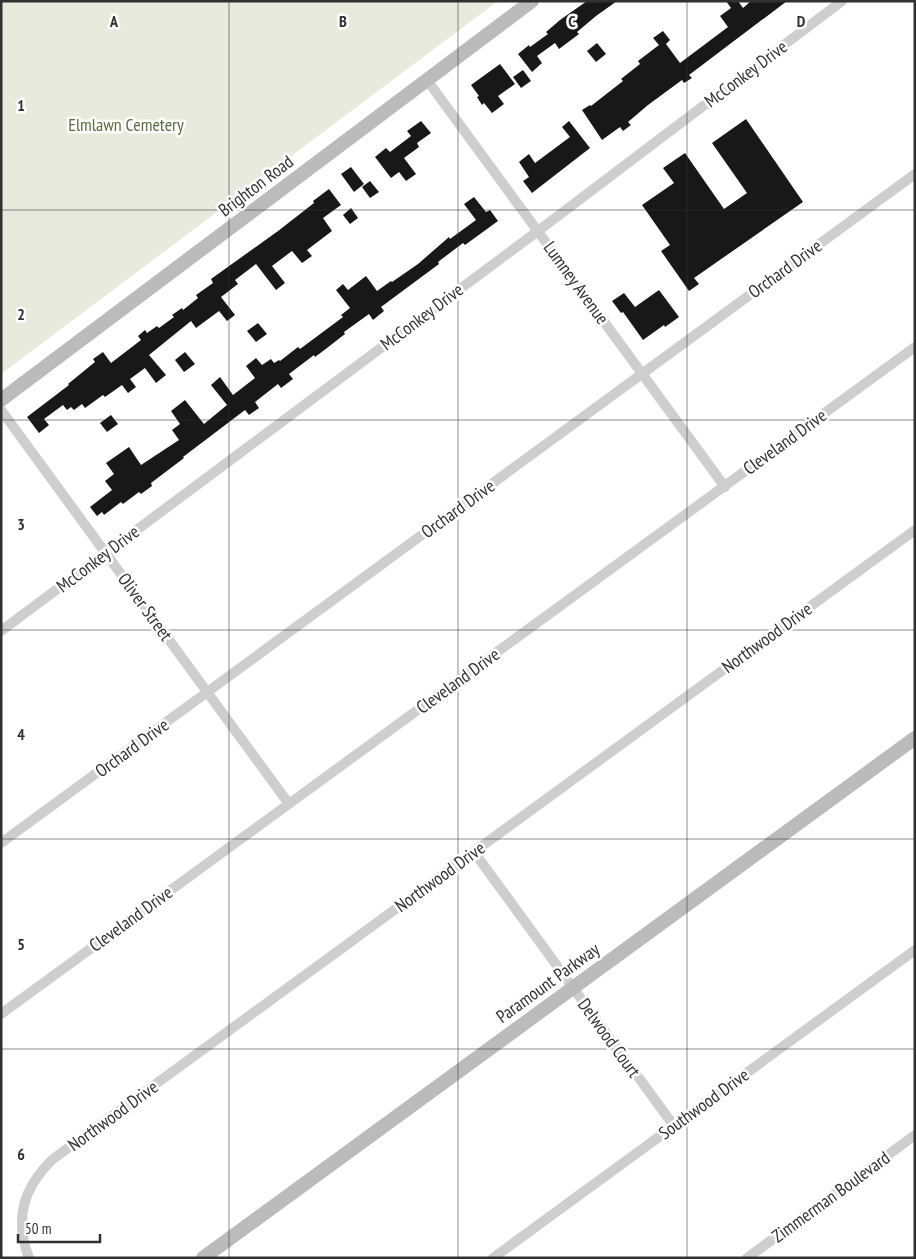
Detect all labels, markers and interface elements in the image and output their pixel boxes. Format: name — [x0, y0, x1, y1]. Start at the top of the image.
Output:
text: A — [109, 11, 119, 31]
text: B — [339, 11, 347, 31]
text: C — [568, 11, 576, 31]
text: D — [797, 11, 806, 31]
street label: McConkey Drive — [700, 35, 792, 112]
text: 1 — [17, 95, 25, 115]
park label: Elmlawn Cemetery — [68, 113, 184, 136]
street label: Brighton Road — [214, 150, 298, 221]
street label: Orchard Drive — [743, 234, 826, 303]
street label: Lumney Avenue — [539, 237, 614, 329]
street label: McConkey Drive — [376, 278, 468, 355]
text: 2 — [17, 304, 25, 324]
street label: Cleveland Drive — [738, 404, 831, 480]
street label: Orchard Drive — [416, 474, 499, 543]
text: 3 — [17, 514, 25, 534]
street label: McConkey Drive — [52, 520, 144, 597]
street label: Oliver Street — [113, 568, 178, 645]
street label: Northwood Drive — [717, 597, 816, 678]
street label: Cleveland Drive — [411, 643, 504, 719]
street label: Orchard Drive — [90, 713, 173, 782]
text: 4 — [17, 724, 25, 744]
street label: Northwood Drive — [390, 836, 489, 917]
street label: Cleveland Drive — [84, 881, 177, 957]
text: 5 — [17, 934, 25, 954]
street label: Paramount Parkway — [491, 937, 604, 1028]
street label: Delwood Court — [573, 994, 646, 1082]
street label: Southwood Drive — [654, 1063, 754, 1144]
street label: Northwood Drive — [63, 1075, 162, 1156]
text: 6 — [17, 1144, 25, 1164]
street label: Zimmerman Boulevard — [767, 1146, 894, 1247]
scale bar — [18, 1212, 100, 1244]
text: 50 m — [25, 1219, 51, 1238]

